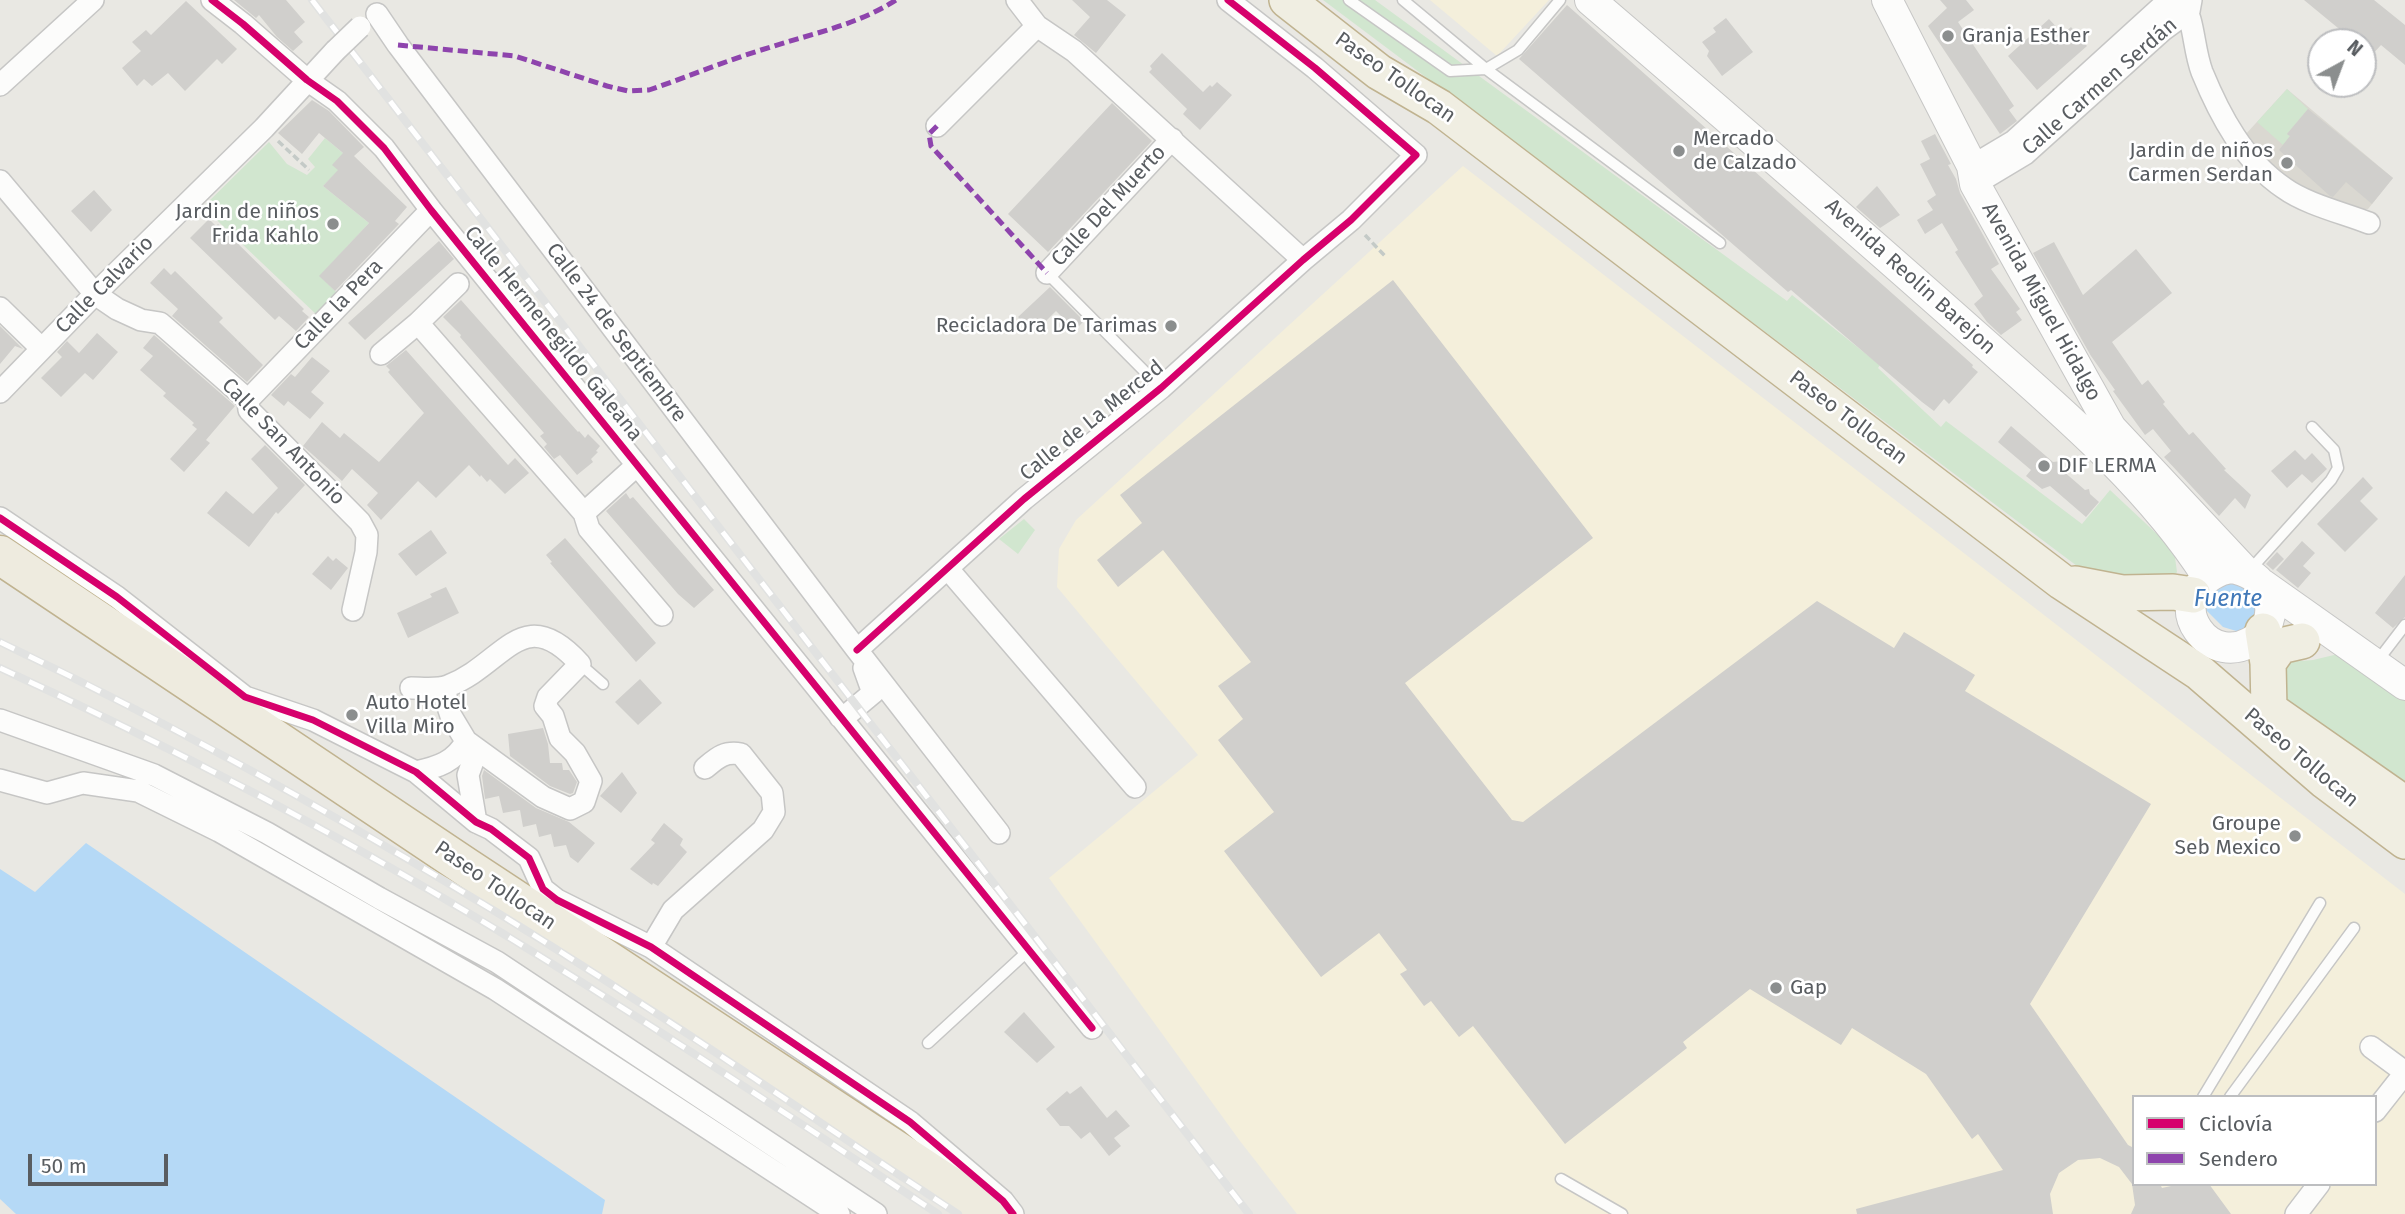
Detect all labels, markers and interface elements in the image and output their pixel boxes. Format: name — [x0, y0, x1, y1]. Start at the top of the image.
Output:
street label: Calle Carmen Serdán — [2017, 13, 2183, 161]
place label: Granja Esther — [1962, 23, 2090, 49]
street label: Paseo Tollocan — [1330, 27, 1460, 129]
marker: Granja Esther — [1940, 28, 1956, 44]
north arrow — [2307, 28, 2377, 98]
text: N — [2342, 35, 2367, 61]
place label: Mercado de Calzado — [1693, 126, 1797, 176]
place label: Jardin de niños Carmen Serdan — [2128, 138, 2273, 188]
street label: Calle Del Muerto — [1046, 140, 1172, 272]
marker: Mercado de Calzado — [1671, 143, 1687, 159]
marker: Jardin de niños Carmen Serdan — [2279, 155, 2295, 171]
street label: Avenida Reolin Barejon — [1819, 194, 2001, 360]
street label: Avenida Miguel Hidalgo — [1976, 198, 2106, 406]
place label: Jardin de niños Frida Kahlo — [175, 199, 319, 249]
marker: Jardin de niños Frida Kahlo — [325, 216, 341, 232]
street label: Calle Hermenegildo Galeana — [459, 221, 647, 447]
street label: Calle Calvario — [51, 231, 159, 339]
street label: Calle 24 de Septiembre — [540, 238, 692, 428]
street label: Calle la Pera — [289, 254, 389, 356]
place label: Recicladora De Tarimas — [936, 313, 1157, 339]
marker: Recicladora De Tarimas — [1163, 318, 1179, 334]
street label: Calle de La Merced — [1015, 355, 1169, 487]
street label: Paseo Tollocan — [1784, 365, 1912, 471]
street label: Calle San Antonio — [216, 373, 350, 511]
place label: DIF LERMA — [2058, 453, 2156, 479]
marker: DIF LERMA — [2036, 458, 2052, 474]
water label: Fuente — [2194, 586, 2262, 614]
place label: Auto Hotel Villa Miro — [366, 690, 467, 740]
street label: Paseo Tollocan — [2239, 703, 2363, 813]
marker: Auto Hotel Villa Miro — [344, 707, 360, 723]
place label: Groupe Seb Mexico — [2174, 811, 2281, 861]
marker: Groupe Seb Mexico — [2287, 828, 2303, 844]
street label: Paseo Tollocan — [429, 836, 561, 936]
place label: Gap — [1790, 975, 1827, 1001]
marker: Gap — [1768, 980, 1784, 996]
legend — [2132, 1095, 2377, 1186]
text: Ciclovía — [2199, 1111, 2273, 1137]
scale bar — [32, 1140, 172, 1184]
text: Sendero — [2199, 1146, 2278, 1172]
text: 50 m — [41, 1153, 87, 1179]

